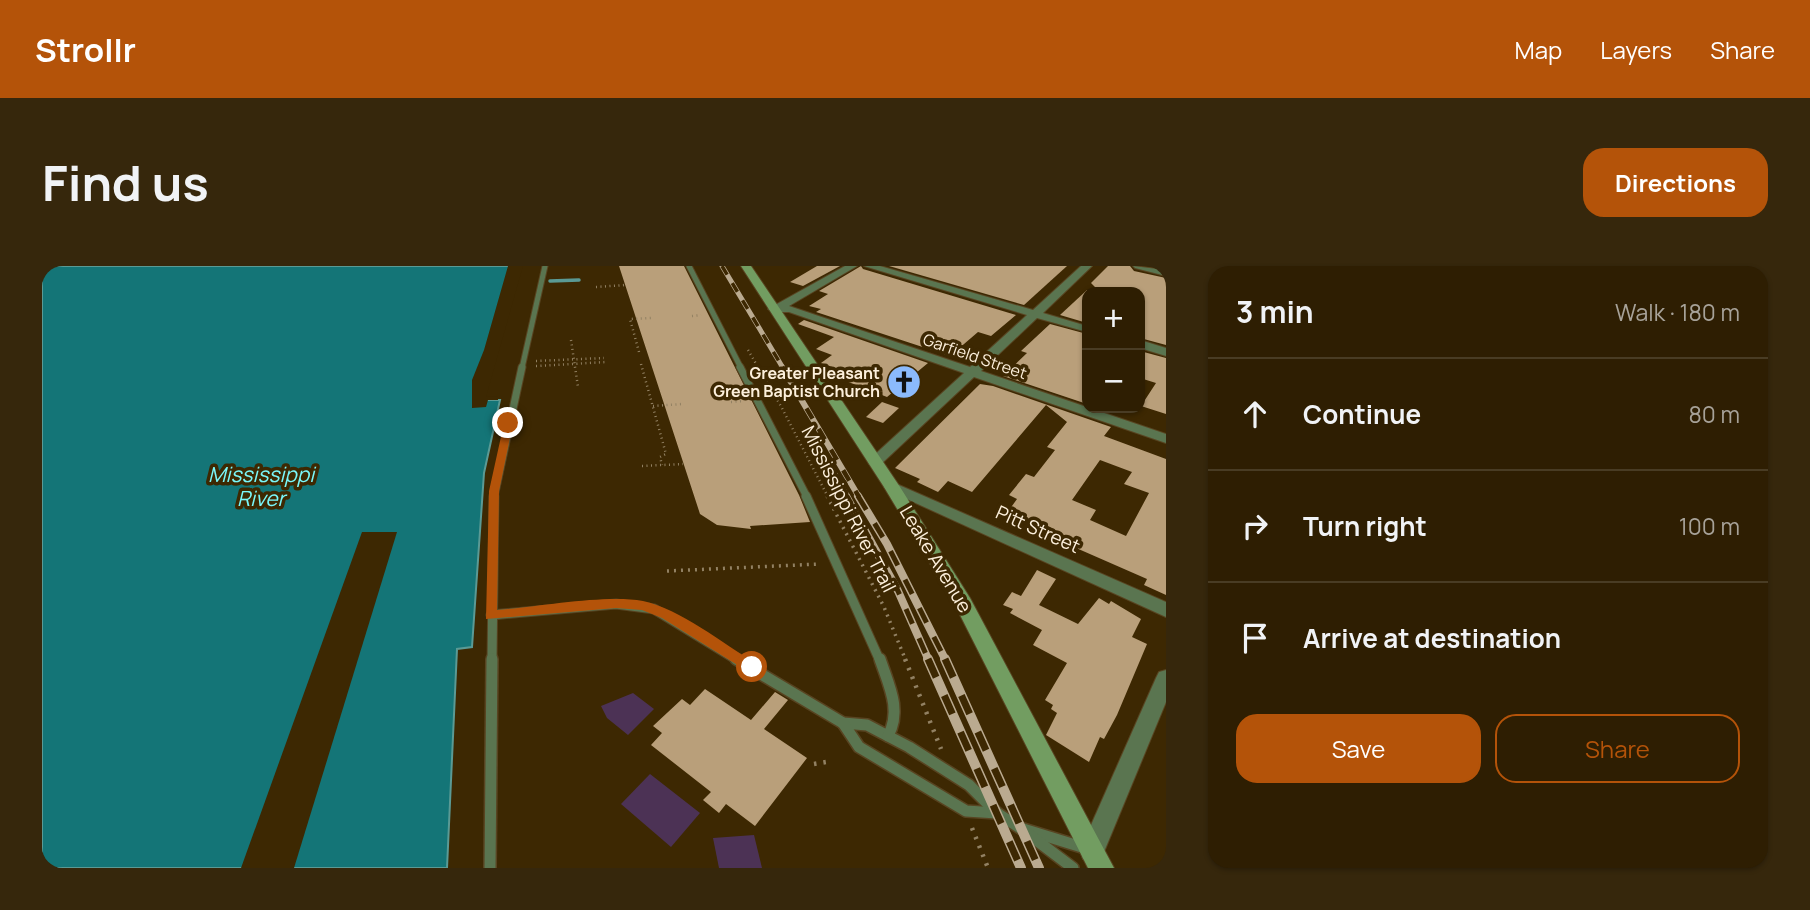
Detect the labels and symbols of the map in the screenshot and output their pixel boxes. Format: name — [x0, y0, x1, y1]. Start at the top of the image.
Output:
street label: Garfield Street — [920, 328, 1030, 384]
place label: Greater Pleasant Green Baptist Church — [713, 362, 880, 402]
church icon: Greater Pleasant Green Baptist Church — [885, 363, 923, 401]
route end — [492, 407, 523, 438]
street label: Mississippi River Trail — [796, 421, 902, 597]
water label: Mississippi River — [208, 460, 317, 512]
street label: Pitt Street — [992, 499, 1084, 559]
street label: Leake Avenue — [894, 501, 978, 617]
route start — [736, 651, 767, 682]

